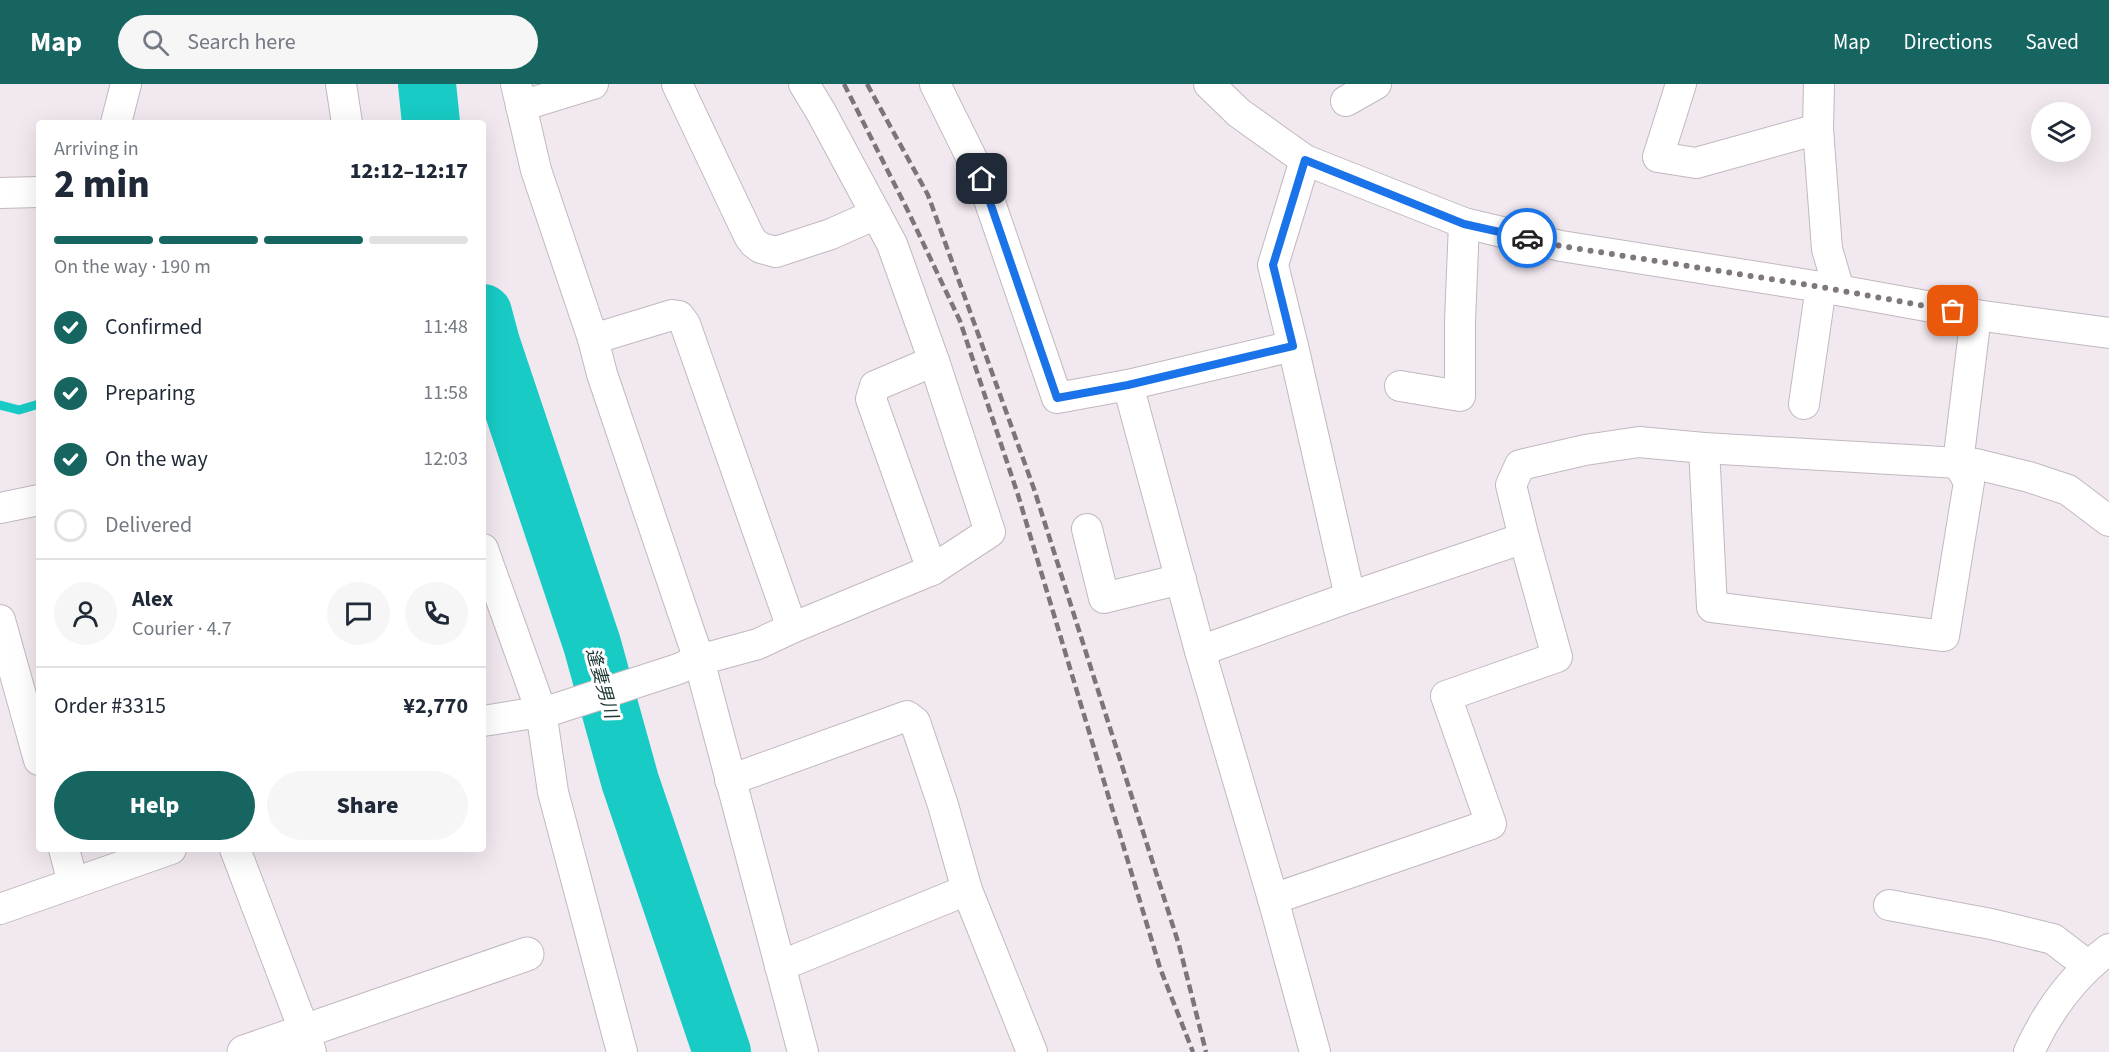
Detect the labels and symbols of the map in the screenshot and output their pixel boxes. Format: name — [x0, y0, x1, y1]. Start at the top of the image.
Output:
pin — [956, 153, 1007, 204]
courier — [1497, 208, 1557, 268]
pin — [1927, 285, 1978, 336]
water label: 逢妻男川 — [580, 645, 624, 723]

